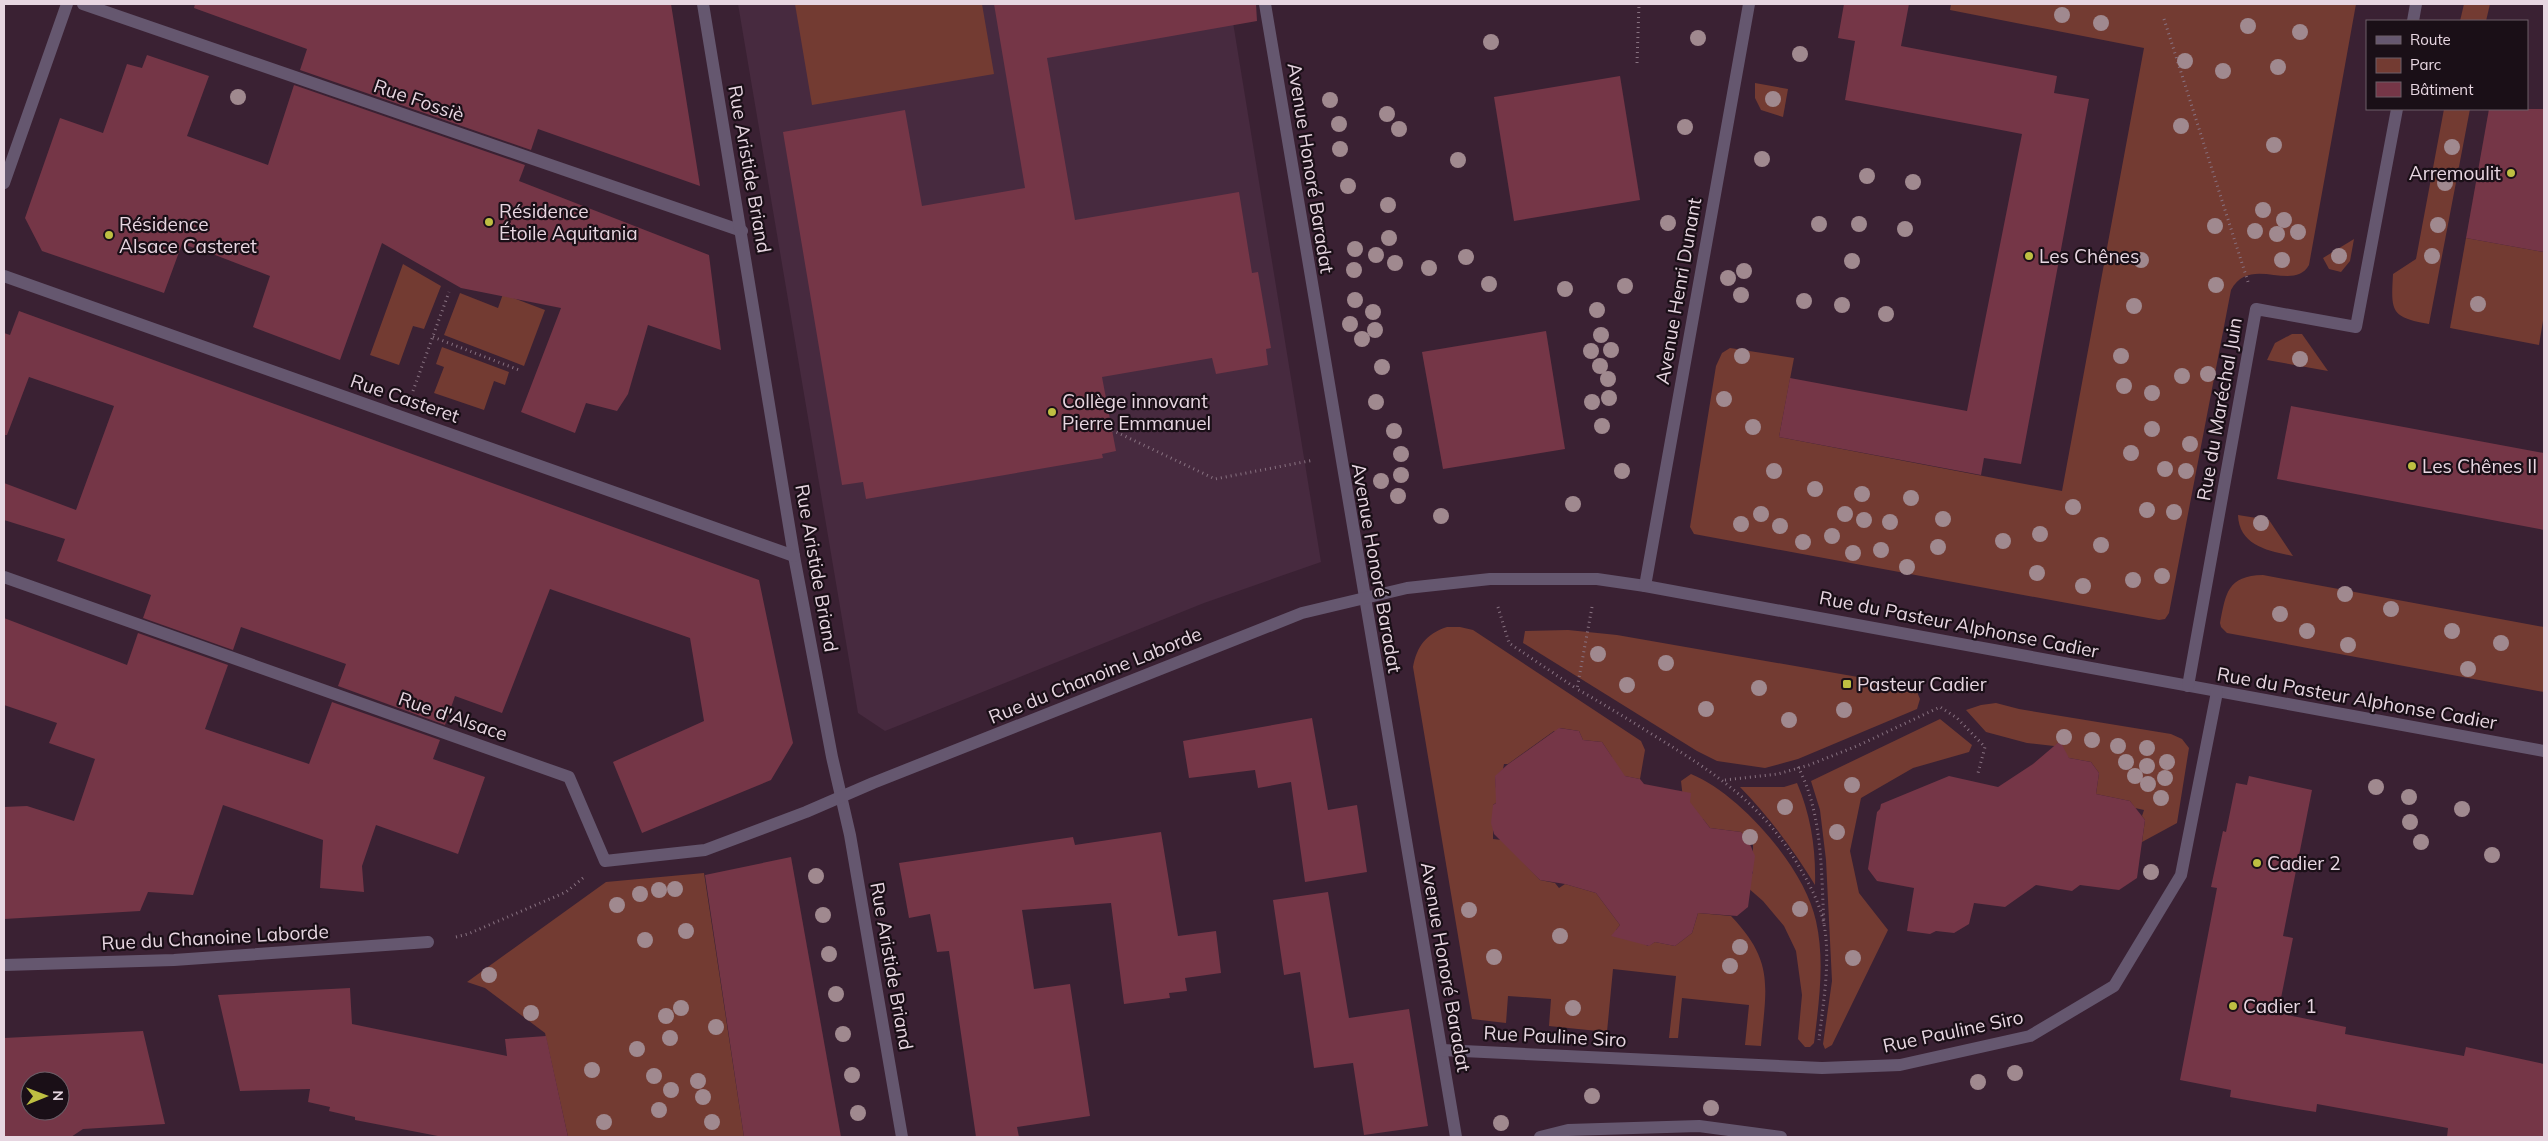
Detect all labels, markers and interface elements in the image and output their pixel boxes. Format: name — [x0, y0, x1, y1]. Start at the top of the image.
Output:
legend — [2366, 20, 2528, 110]
text: Route — [2410, 30, 2451, 49]
text: Parc — [2410, 55, 2441, 74]
street label: Avenue Honoré Baradat — [1283, 61, 1340, 275]
street label: Rue Fossiè — [371, 73, 467, 127]
text: Bâtiment — [2410, 80, 2473, 99]
street label: Rue Aristide Briand — [723, 83, 777, 255]
place label: Arremoulit — [2409, 161, 2501, 185]
marker: Arremoulit — [2505, 167, 2517, 179]
street label: Avenue Henri Dunant — [1650, 196, 1706, 386]
place label: Résidence Étoile Aquitania — [499, 199, 638, 245]
place label: Résidence Alsace Casteret — [119, 212, 257, 258]
marker: Résidence Étoile Aquitania — [483, 216, 495, 228]
marker: Résidence Alsace Casteret — [103, 229, 115, 241]
place label: Les Chênes — [2039, 244, 2139, 268]
marker: Les Chênes — [2023, 250, 2035, 262]
street label: Rue du Maréchal Juin — [2191, 315, 2247, 503]
street label: Rue Casteret — [347, 368, 463, 428]
place label: Collège innovant Pierre Emmanuel — [1062, 389, 1211, 435]
marker: Collège innovant Pierre Emmanuel — [1046, 406, 1058, 418]
place label: Les Chênes II — [2422, 454, 2537, 478]
marker: Les Chênes II — [2406, 460, 2418, 472]
street label: Avenue Honoré Baradat — [1347, 461, 1407, 675]
street label: Rue Aristide Briand — [790, 482, 844, 654]
street label: Rue du Pasteur Alphonse Cadier — [1817, 585, 2101, 663]
street label: Rue du Chanoine Laborde — [985, 621, 1205, 729]
street label: Rue du Pasteur Alphonse Cadier — [2215, 662, 2499, 734]
place label: Pasteur Cadier — [1857, 672, 1987, 696]
marker: Pasteur Cadier — [1841, 678, 1853, 690]
street label: Rue d'Alsace — [395, 686, 511, 746]
place label: Cadier 2 — [2267, 851, 2341, 875]
marker: Cadier 2 — [2251, 857, 2263, 869]
street label: Avenue Honoré Baradat — [1416, 860, 1476, 1074]
street label: Rue Aristide Briand — [865, 880, 919, 1052]
street label: Rue du Chanoine Laborde — [101, 919, 329, 955]
place label: Cadier 1 — [2243, 994, 2317, 1018]
marker: Cadier 1 — [2227, 1000, 2239, 1012]
street label: Rue Pauline Siro — [1880, 1004, 2026, 1058]
street label: Rue Pauline Siro — [1483, 1020, 1627, 1052]
north arrow — [20, 1071, 70, 1121]
text: N — [49, 1090, 67, 1101]

